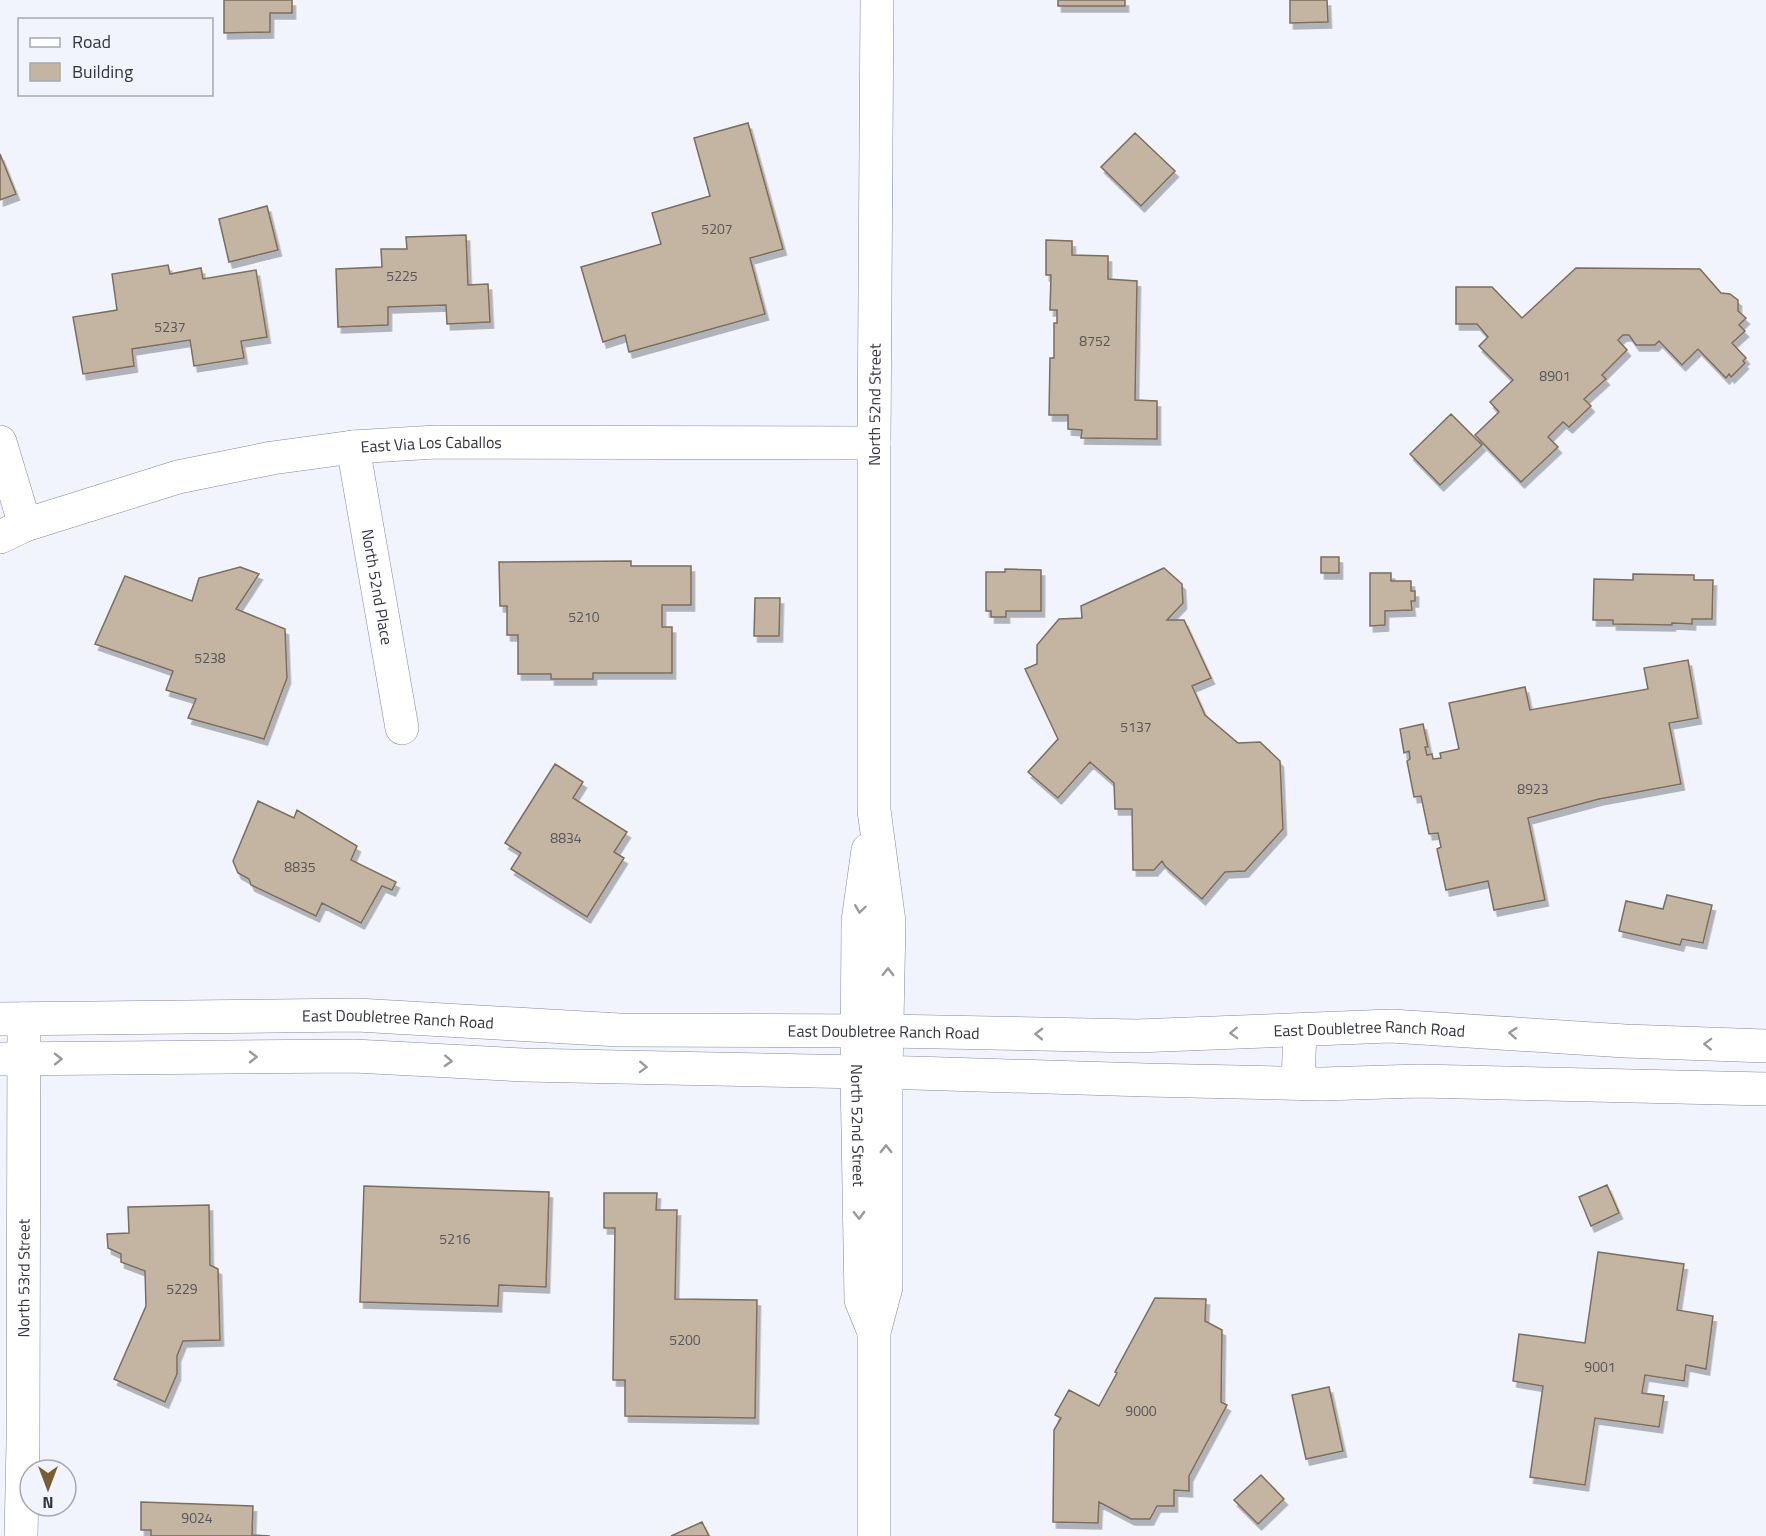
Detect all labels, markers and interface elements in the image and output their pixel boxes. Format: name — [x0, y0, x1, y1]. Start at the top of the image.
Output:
legend — [18, 18, 213, 96]
text: Road — [72, 28, 111, 55]
text: Building — [72, 58, 133, 85]
house number: 5207 — [701, 218, 733, 239]
house number: 5225 — [386, 265, 418, 286]
house number: 5237 — [154, 316, 186, 337]
house number: 8752 — [1079, 330, 1111, 351]
street label: North 52nd Street — [862, 343, 887, 466]
house number: 8901 — [1539, 365, 1571, 386]
street label: East Via Los Caballos — [360, 430, 502, 459]
street label: North 52nd Place — [356, 527, 399, 647]
house number: 5210 — [568, 606, 600, 627]
house number: 5238 — [194, 647, 226, 668]
house number: 5137 — [1120, 716, 1152, 737]
house number: 8923 — [1517, 778, 1549, 799]
house number: 8834 — [550, 827, 582, 848]
house number: 8835 — [284, 856, 316, 877]
one-way arrow — [855, 905, 867, 914]
one-way arrow — [882, 968, 894, 977]
street label: East Doubletree Ranch Road — [302, 1003, 494, 1035]
street label: East Doubletree Ranch Road — [1273, 1014, 1466, 1043]
street label: East Doubletree Ranch Road — [788, 1019, 980, 1045]
one-way arrow — [1230, 1026, 1239, 1039]
one-way arrow — [1508, 1027, 1517, 1040]
one-way arrow — [1035, 1028, 1044, 1040]
one-way arrow — [1703, 1037, 1712, 1050]
one-way arrow — [249, 1051, 258, 1063]
one-way arrow — [54, 1053, 63, 1065]
one-way arrow — [444, 1054, 453, 1067]
one-way arrow — [639, 1060, 648, 1073]
street label: North 52nd Street — [845, 1064, 871, 1187]
one-way arrow — [880, 1145, 892, 1154]
one-way arrow — [853, 1211, 866, 1220]
street label: North 53rd Street — [11, 1218, 36, 1338]
house number: 5216 — [439, 1228, 471, 1249]
house number: 5229 — [166, 1278, 198, 1299]
house number: 5200 — [669, 1329, 701, 1350]
house number: 9001 — [1584, 1356, 1616, 1377]
house number: 9000 — [1125, 1400, 1157, 1421]
north arrow — [18, 1458, 78, 1518]
text: N — [42, 1491, 54, 1515]
house number: 9024 — [181, 1507, 213, 1528]

